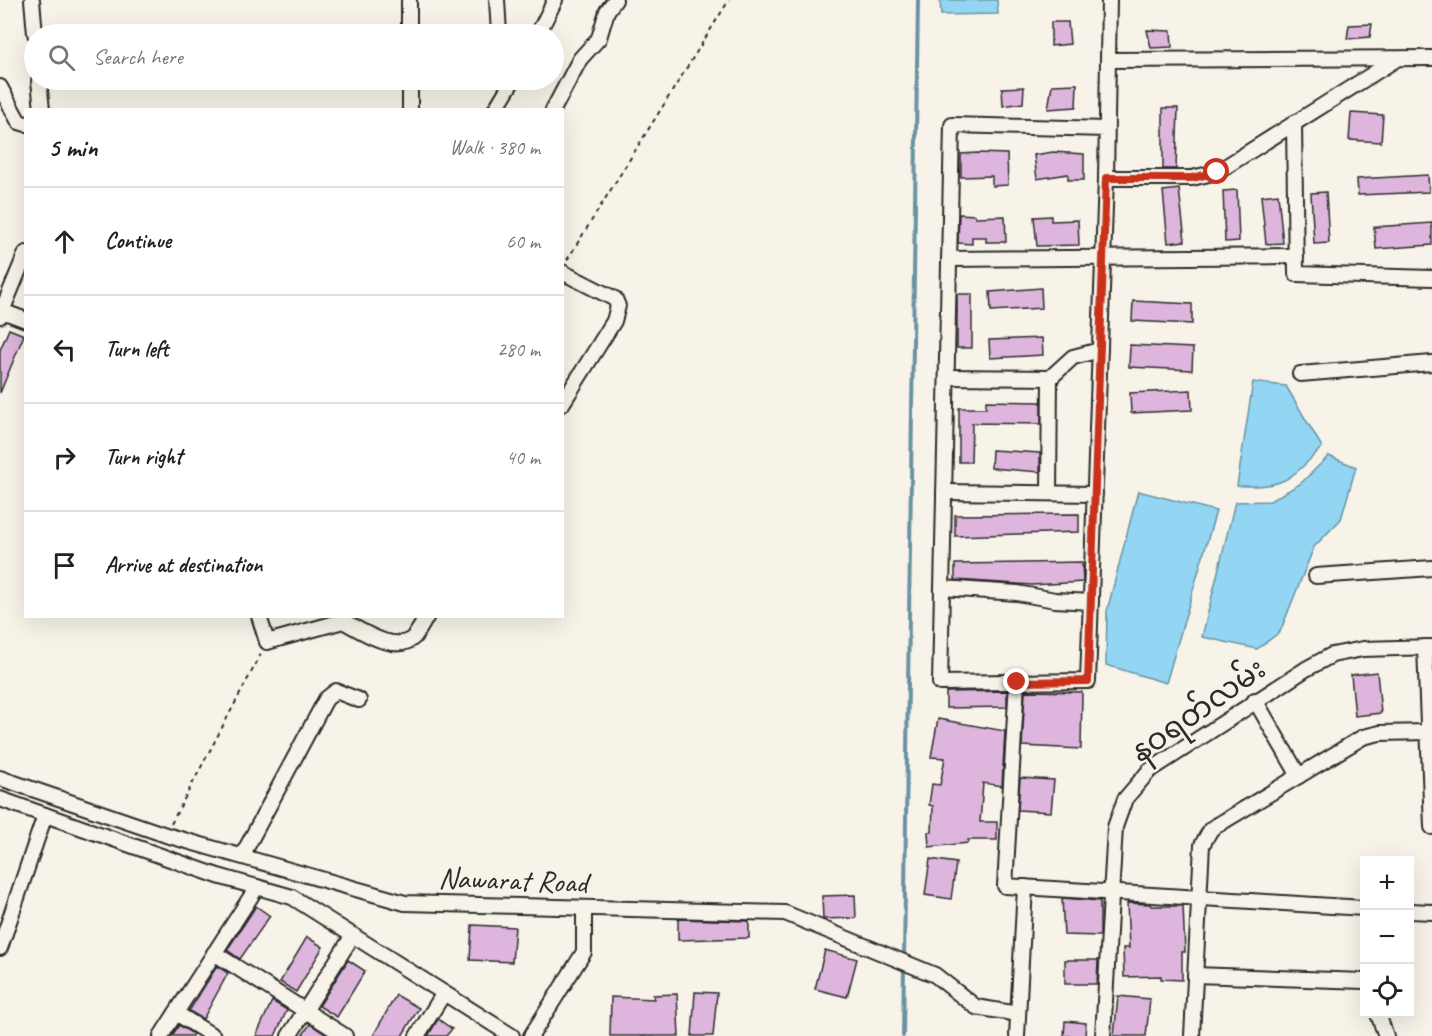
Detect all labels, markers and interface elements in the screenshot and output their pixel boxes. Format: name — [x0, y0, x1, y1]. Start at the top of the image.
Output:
search box — [24, 24, 564, 90]
icon: search — [45, 41, 78, 74]
text: Search here — [93, 43, 183, 71]
text: 5 min — [48, 131, 97, 164]
text: Walk · 380 m — [450, 135, 540, 160]
route start — [1203, 158, 1229, 184]
icon: ahead — [48, 225, 81, 258]
text: Continue — [105, 227, 171, 255]
text: 60 m — [506, 229, 540, 254]
icon: left — [48, 333, 81, 366]
text: Turn left — [105, 335, 169, 363]
text: 280 m — [497, 337, 540, 362]
icon: right — [48, 441, 81, 474]
text: Turn right — [105, 443, 182, 471]
text: 40 m — [506, 445, 540, 470]
icon: arrive — [48, 549, 81, 582]
text: Arrive at destination — [105, 551, 262, 579]
street label: နဝရတ်လမ်း — [1121, 647, 1276, 775]
route end — [1003, 668, 1029, 694]
map controls — [1360, 856, 1414, 1018]
button: + — [1360, 856, 1414, 910]
street label: Nawarat Road — [438, 858, 592, 902]
button: − — [1360, 910, 1414, 964]
button: locate — [1360, 964, 1414, 1018]

